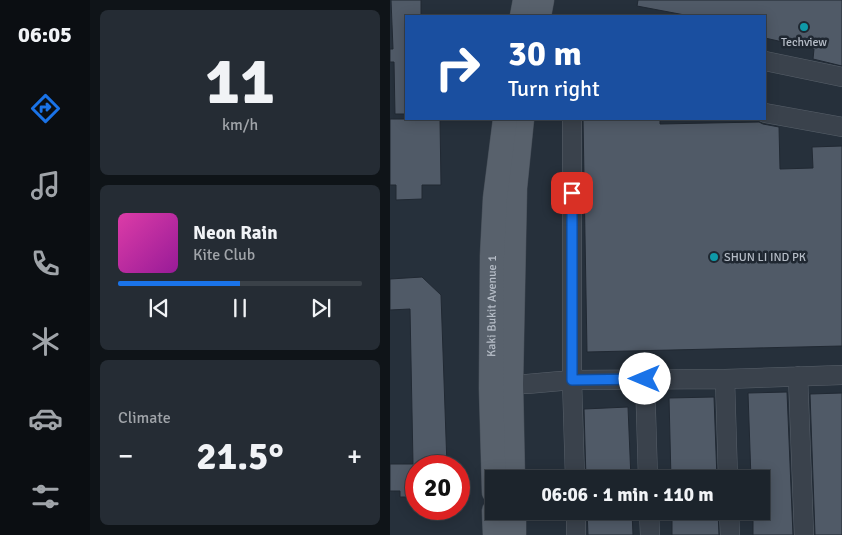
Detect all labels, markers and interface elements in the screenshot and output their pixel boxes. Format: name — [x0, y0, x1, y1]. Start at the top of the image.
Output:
text: 06:05 — [18, 21, 72, 48]
marker: Techview — [798, 21, 810, 33]
text: 30 m — [508, 32, 582, 75]
icon: right — [425, 35, 490, 100]
place label: Techview — [781, 35, 827, 50]
text: 11 — [205, 42, 275, 122]
text: Turn right — [508, 75, 600, 102]
icon: directions — [28, 91, 63, 126]
text: km/h — [222, 115, 258, 135]
icon: music — [28, 168, 63, 203]
pin — [551, 172, 593, 214]
icon: arrive — [558, 179, 586, 207]
text: Neon Rain — [193, 221, 278, 245]
text: Kite Club — [193, 245, 255, 265]
icon: phone — [28, 246, 63, 281]
place label: SHUN LI IND PK — [724, 250, 806, 265]
marker: SHUN LI IND PK — [708, 251, 720, 263]
street label: Kaki Bukit Avenue 1 — [484, 255, 500, 357]
icon: previous — [145, 294, 173, 322]
icon: pause — [226, 294, 254, 322]
icon: next — [307, 294, 335, 322]
icon: climate — [28, 324, 63, 359]
position arrow — [618, 352, 670, 404]
icon: car — [28, 401, 63, 436]
text: Climate — [118, 408, 171, 428]
text: 21.5° — [196, 433, 284, 480]
text: − — [118, 439, 133, 473]
text: + — [347, 439, 362, 473]
speed limit sign: 20 — [405, 455, 470, 520]
icon: filters — [28, 479, 63, 514]
text: 06:06 · 1 min · 110 m — [541, 483, 714, 507]

